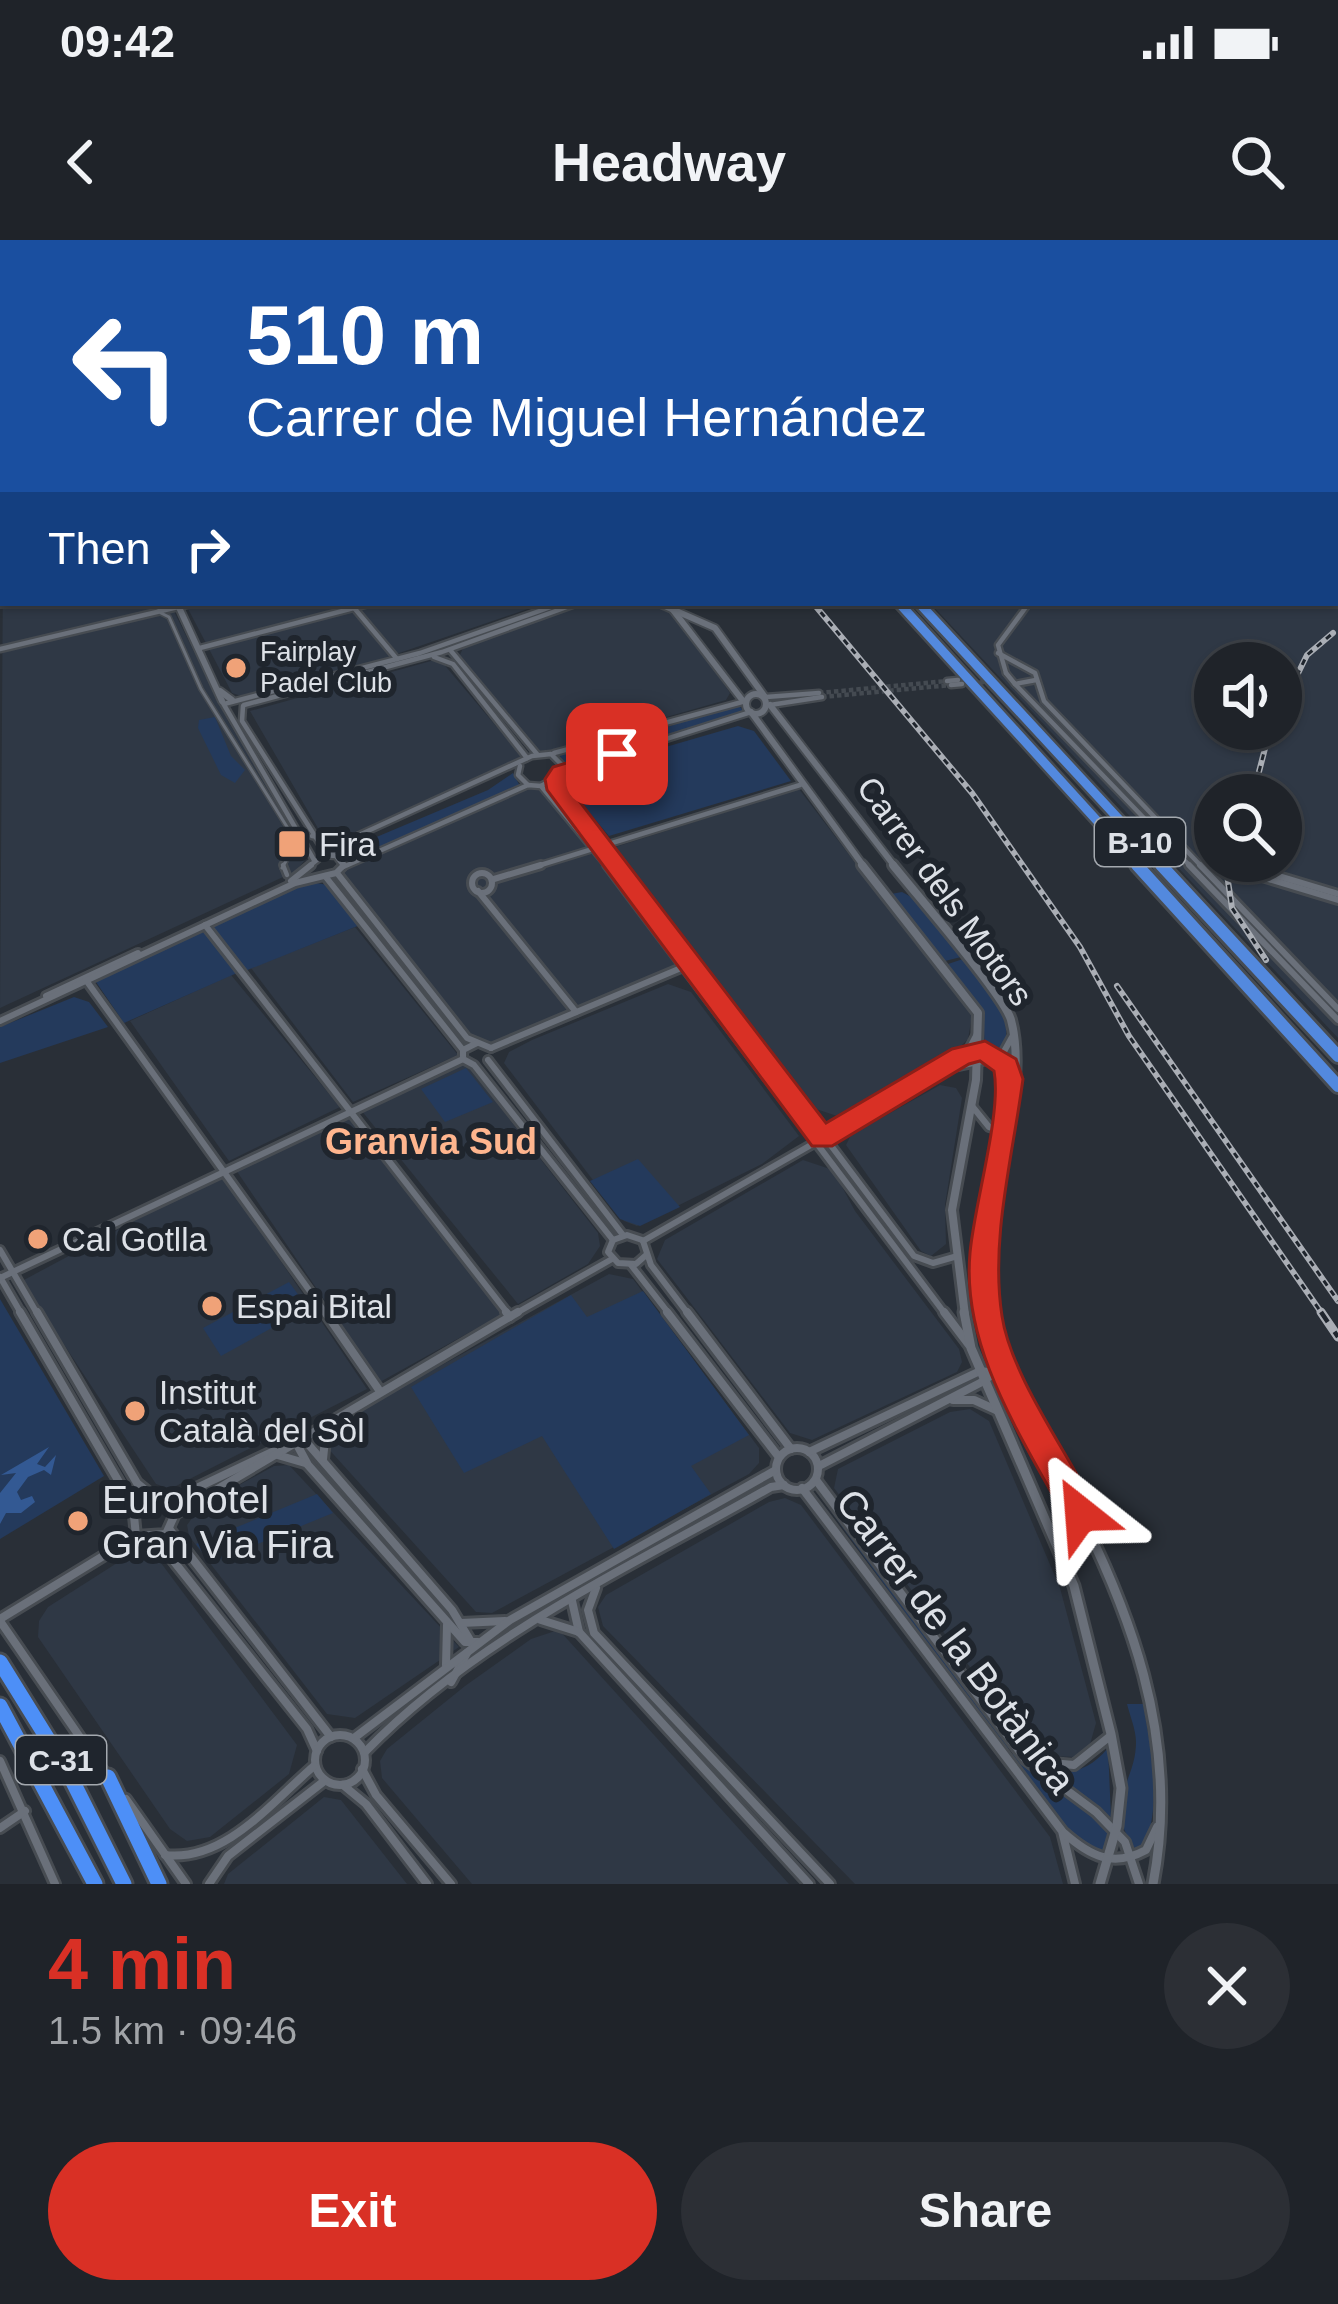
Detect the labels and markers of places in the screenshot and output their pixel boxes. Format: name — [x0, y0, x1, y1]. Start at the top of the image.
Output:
place label: Fairplay Padel Club — [260, 637, 392, 698]
marker: Fairplay Padel Club — [223, 655, 249, 681]
pin — [566, 703, 668, 805]
place label: Fira — [319, 826, 376, 863]
marker: Fira — [276, 828, 308, 860]
place label: Cal Gotlla — [62, 1221, 208, 1258]
marker: Cal Gotlla — [25, 1226, 51, 1252]
place label: Espai Bital — [236, 1288, 392, 1325]
marker: Espai Bital — [199, 1293, 225, 1319]
place label: Institut Català del Sòl — [159, 1374, 364, 1449]
marker: Institut Català del Sòl — [122, 1398, 148, 1424]
place label: Eurohotel Gran Via Fira — [102, 1478, 334, 1566]
marker: Eurohotel Gran Via Fira — [65, 1508, 91, 1534]

